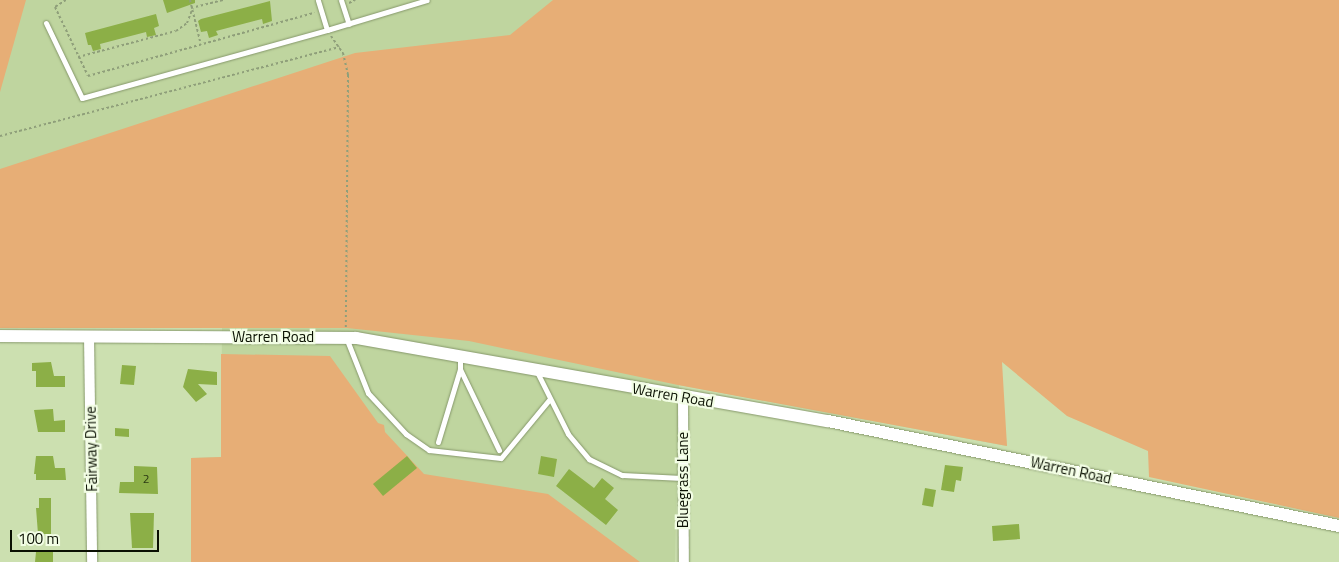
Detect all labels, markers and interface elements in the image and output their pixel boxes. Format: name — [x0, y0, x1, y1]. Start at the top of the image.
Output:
street label: Warren Road — [232, 328, 314, 346]
street label: Warren Road — [631, 379, 715, 411]
street label: Fairway Drive — [81, 406, 101, 492]
street label: Bluegrass Lane — [674, 432, 692, 528]
street label: Warren Road — [1029, 453, 1113, 487]
house number: 2 — [143, 472, 149, 486]
scale bar — [12, 520, 161, 552]
text: 100 m — [18, 527, 59, 550]

